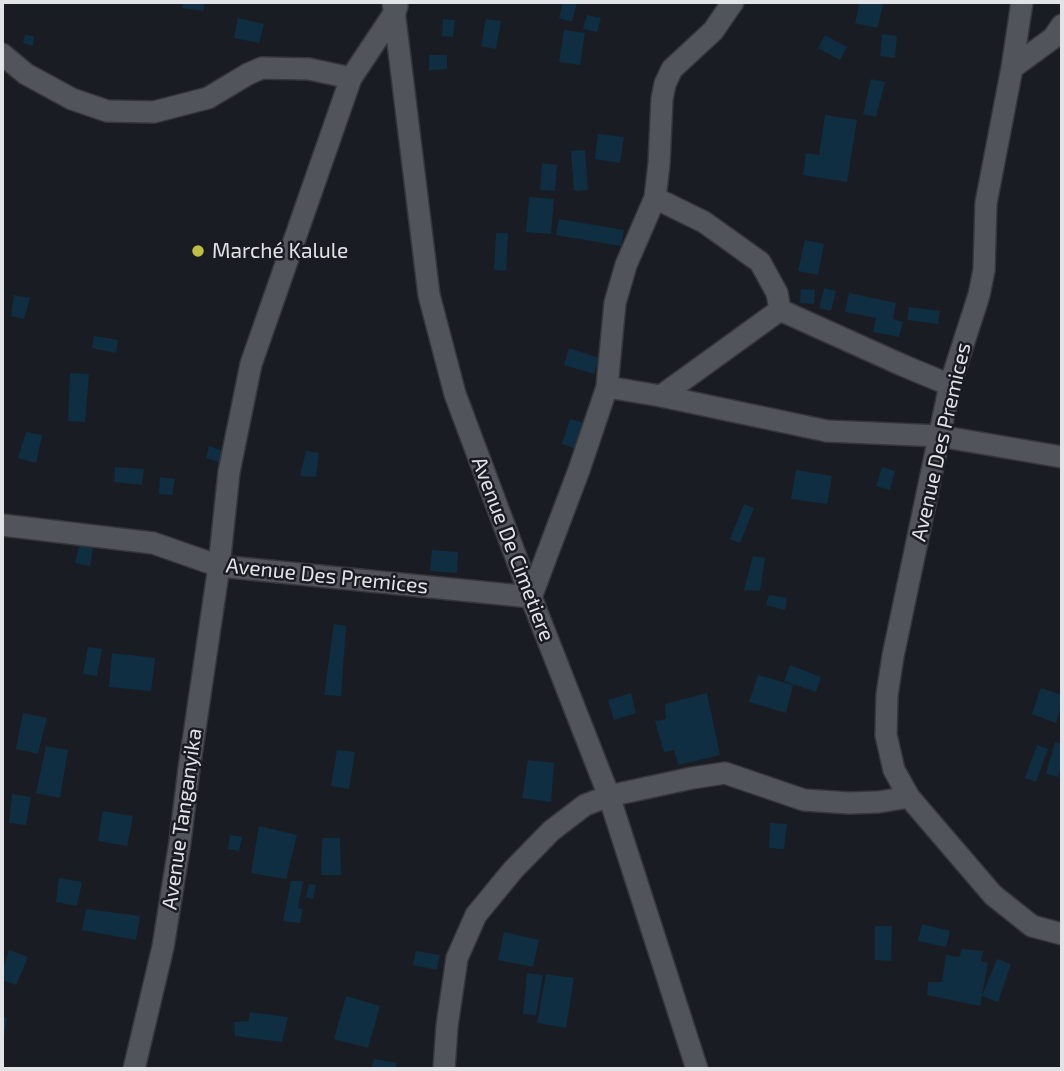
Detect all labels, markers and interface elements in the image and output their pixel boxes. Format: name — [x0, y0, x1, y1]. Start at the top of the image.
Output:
place label: Marché Kalule — [212, 238, 348, 264]
marker: Marché Kalule — [190, 243, 206, 259]
street label: Avenue Des Premices — [906, 340, 976, 544]
street label: Avenue De Cimetiere — [466, 453, 560, 645]
street label: Avenue Des Premices — [225, 553, 429, 599]
street label: Avenue Tanganyika — [157, 727, 207, 911]

